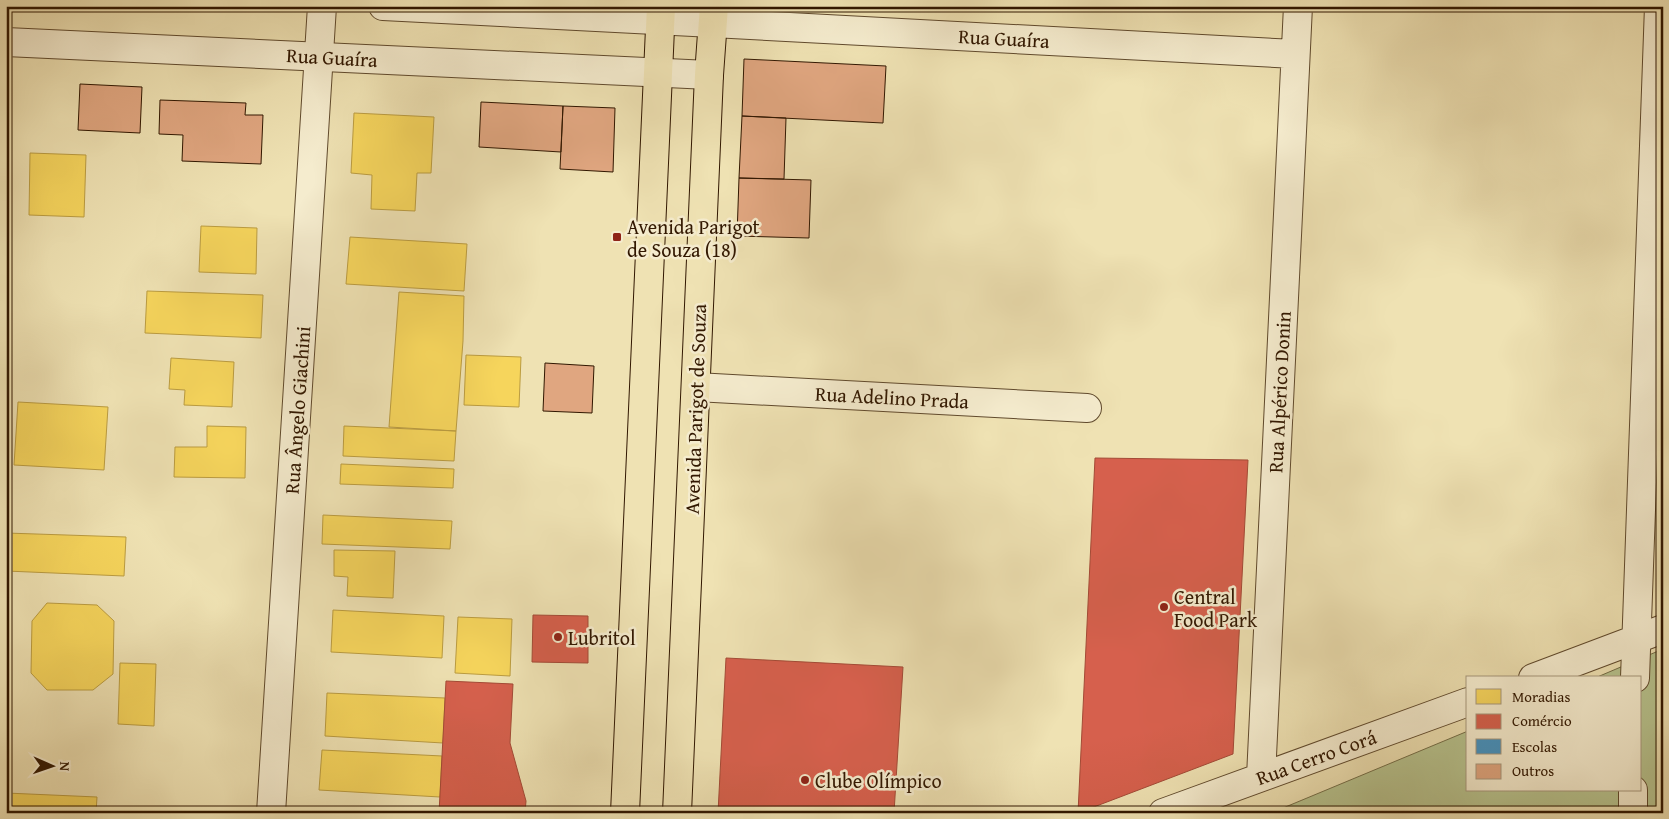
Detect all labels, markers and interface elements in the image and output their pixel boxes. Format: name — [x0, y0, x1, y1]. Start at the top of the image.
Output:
street label: Rua Guaíra — [958, 21, 1051, 55]
street label: Rua Guaíra — [286, 40, 379, 74]
place label: Avenida Parigot de Souza (18) — [627, 212, 760, 264]
marker: Avenida Parigot de Souza (18) — [611, 231, 623, 243]
street label: Avenida Parigot de Souza — [677, 303, 713, 515]
street label: Rua Alpérico Donin — [1260, 310, 1298, 474]
street label: Rua Ângelo Giachini — [277, 325, 317, 495]
street label: Rua Adelino Prada — [814, 378, 970, 416]
place label: Central Food Park — [1174, 582, 1258, 634]
marker: Central Food Park — [1158, 601, 1170, 613]
place label: Lubritol — [568, 623, 636, 652]
marker: Lubritol — [552, 631, 564, 643]
legend — [1466, 676, 1642, 792]
text: Moradias — [1512, 686, 1570, 707]
text: Comércio — [1512, 710, 1572, 731]
street label: Rua Cerro Corá — [1252, 722, 1381, 792]
text: Escolas — [1512, 736, 1557, 757]
north arrow — [28, 742, 78, 792]
text: Outros — [1512, 760, 1554, 781]
text: N — [55, 761, 75, 772]
place label: Clube Olímpico — [815, 766, 942, 795]
marker: Clube Olímpico — [799, 774, 811, 786]

